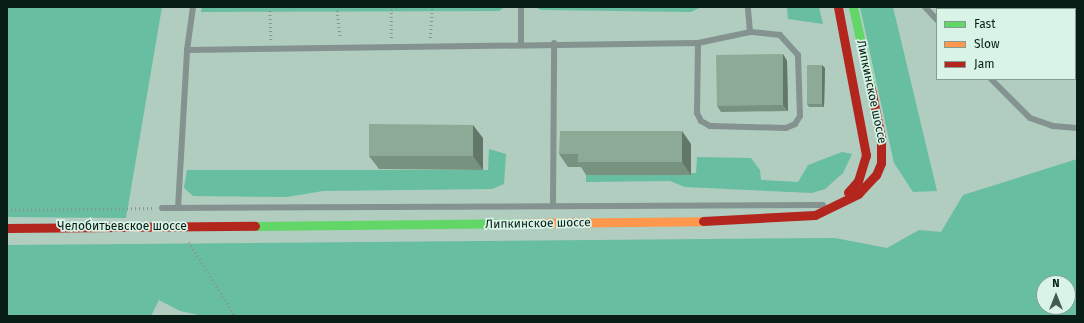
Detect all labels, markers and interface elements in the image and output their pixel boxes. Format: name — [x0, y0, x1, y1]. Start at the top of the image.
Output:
legend — [936, 8, 1076, 80]
text: Fast — [974, 17, 996, 31]
text: Slow — [974, 37, 1000, 51]
street label: Липкинское шоссе — [853, 39, 889, 145]
text: Jam — [974, 57, 994, 71]
street label: Липкинское шоссе — [485, 216, 591, 232]
street label: Челобитьевское шоссе — [57, 220, 187, 234]
north arrow — [1036, 275, 1076, 315]
text: N — [1052, 277, 1060, 290]

